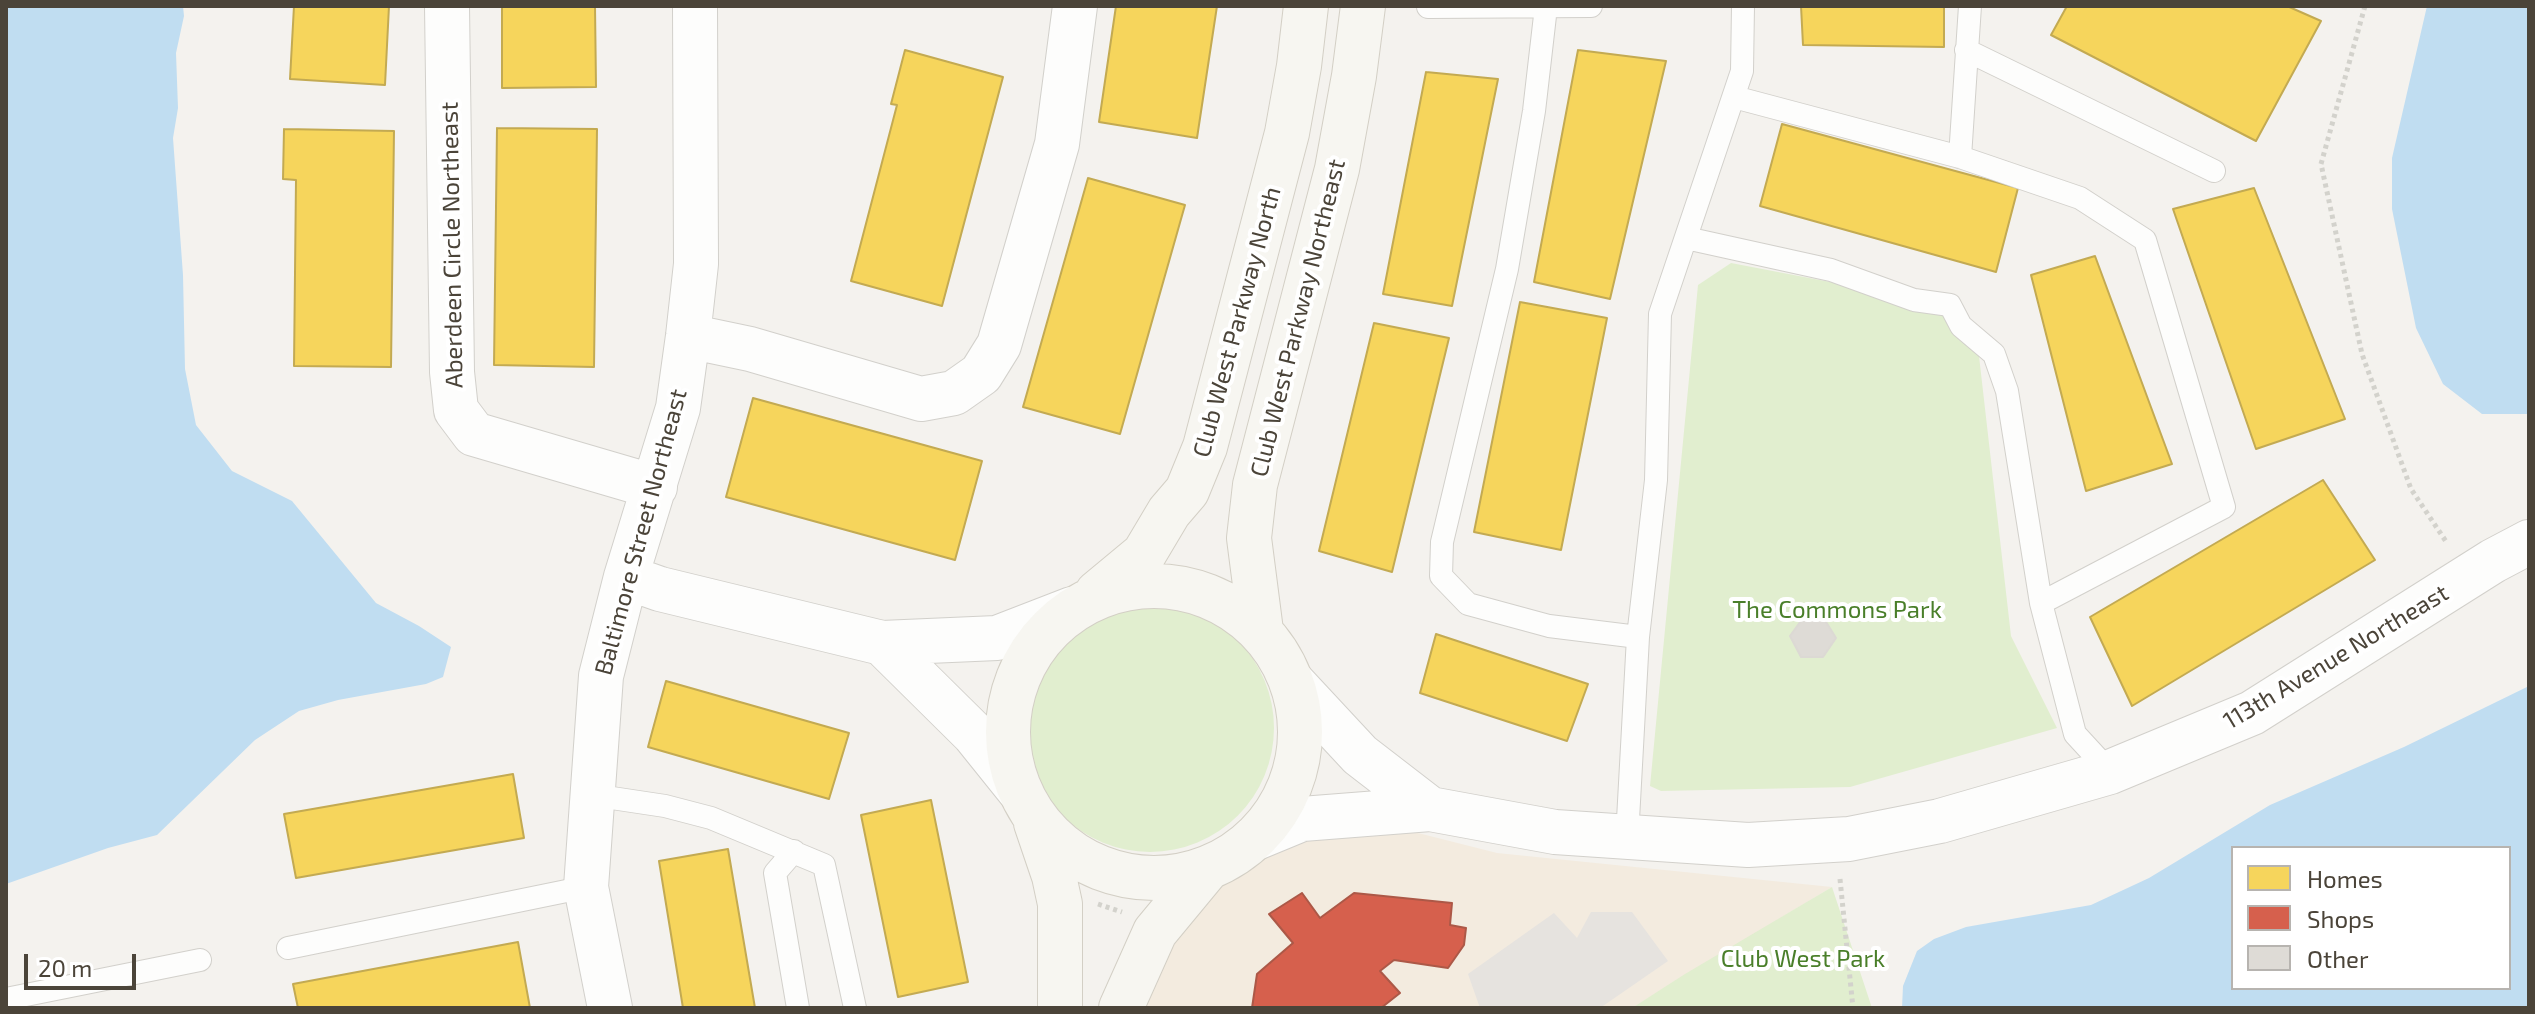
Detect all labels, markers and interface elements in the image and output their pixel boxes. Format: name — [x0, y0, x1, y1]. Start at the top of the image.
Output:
street label: Aberdeen Circle Northeast — [435, 102, 469, 388]
street label: Club West Parkway Northeast — [1245, 156, 1351, 480]
street label: Club West Parkway North — [1187, 184, 1287, 460]
street label: Baltimore Street Northeast — [589, 386, 693, 678]
street label: 113th Avenue Northeast — [2218, 578, 2454, 736]
park label: The Commons Park — [1732, 596, 1942, 624]
legend — [2231, 846, 2511, 990]
text: Homes — [2307, 864, 2383, 893]
text: Shops — [2307, 904, 2374, 933]
scale bar — [28, 938, 140, 988]
text: Other — [2307, 944, 2369, 973]
park label: Club West Park — [1721, 945, 1885, 973]
text: 20 m — [38, 953, 92, 982]

